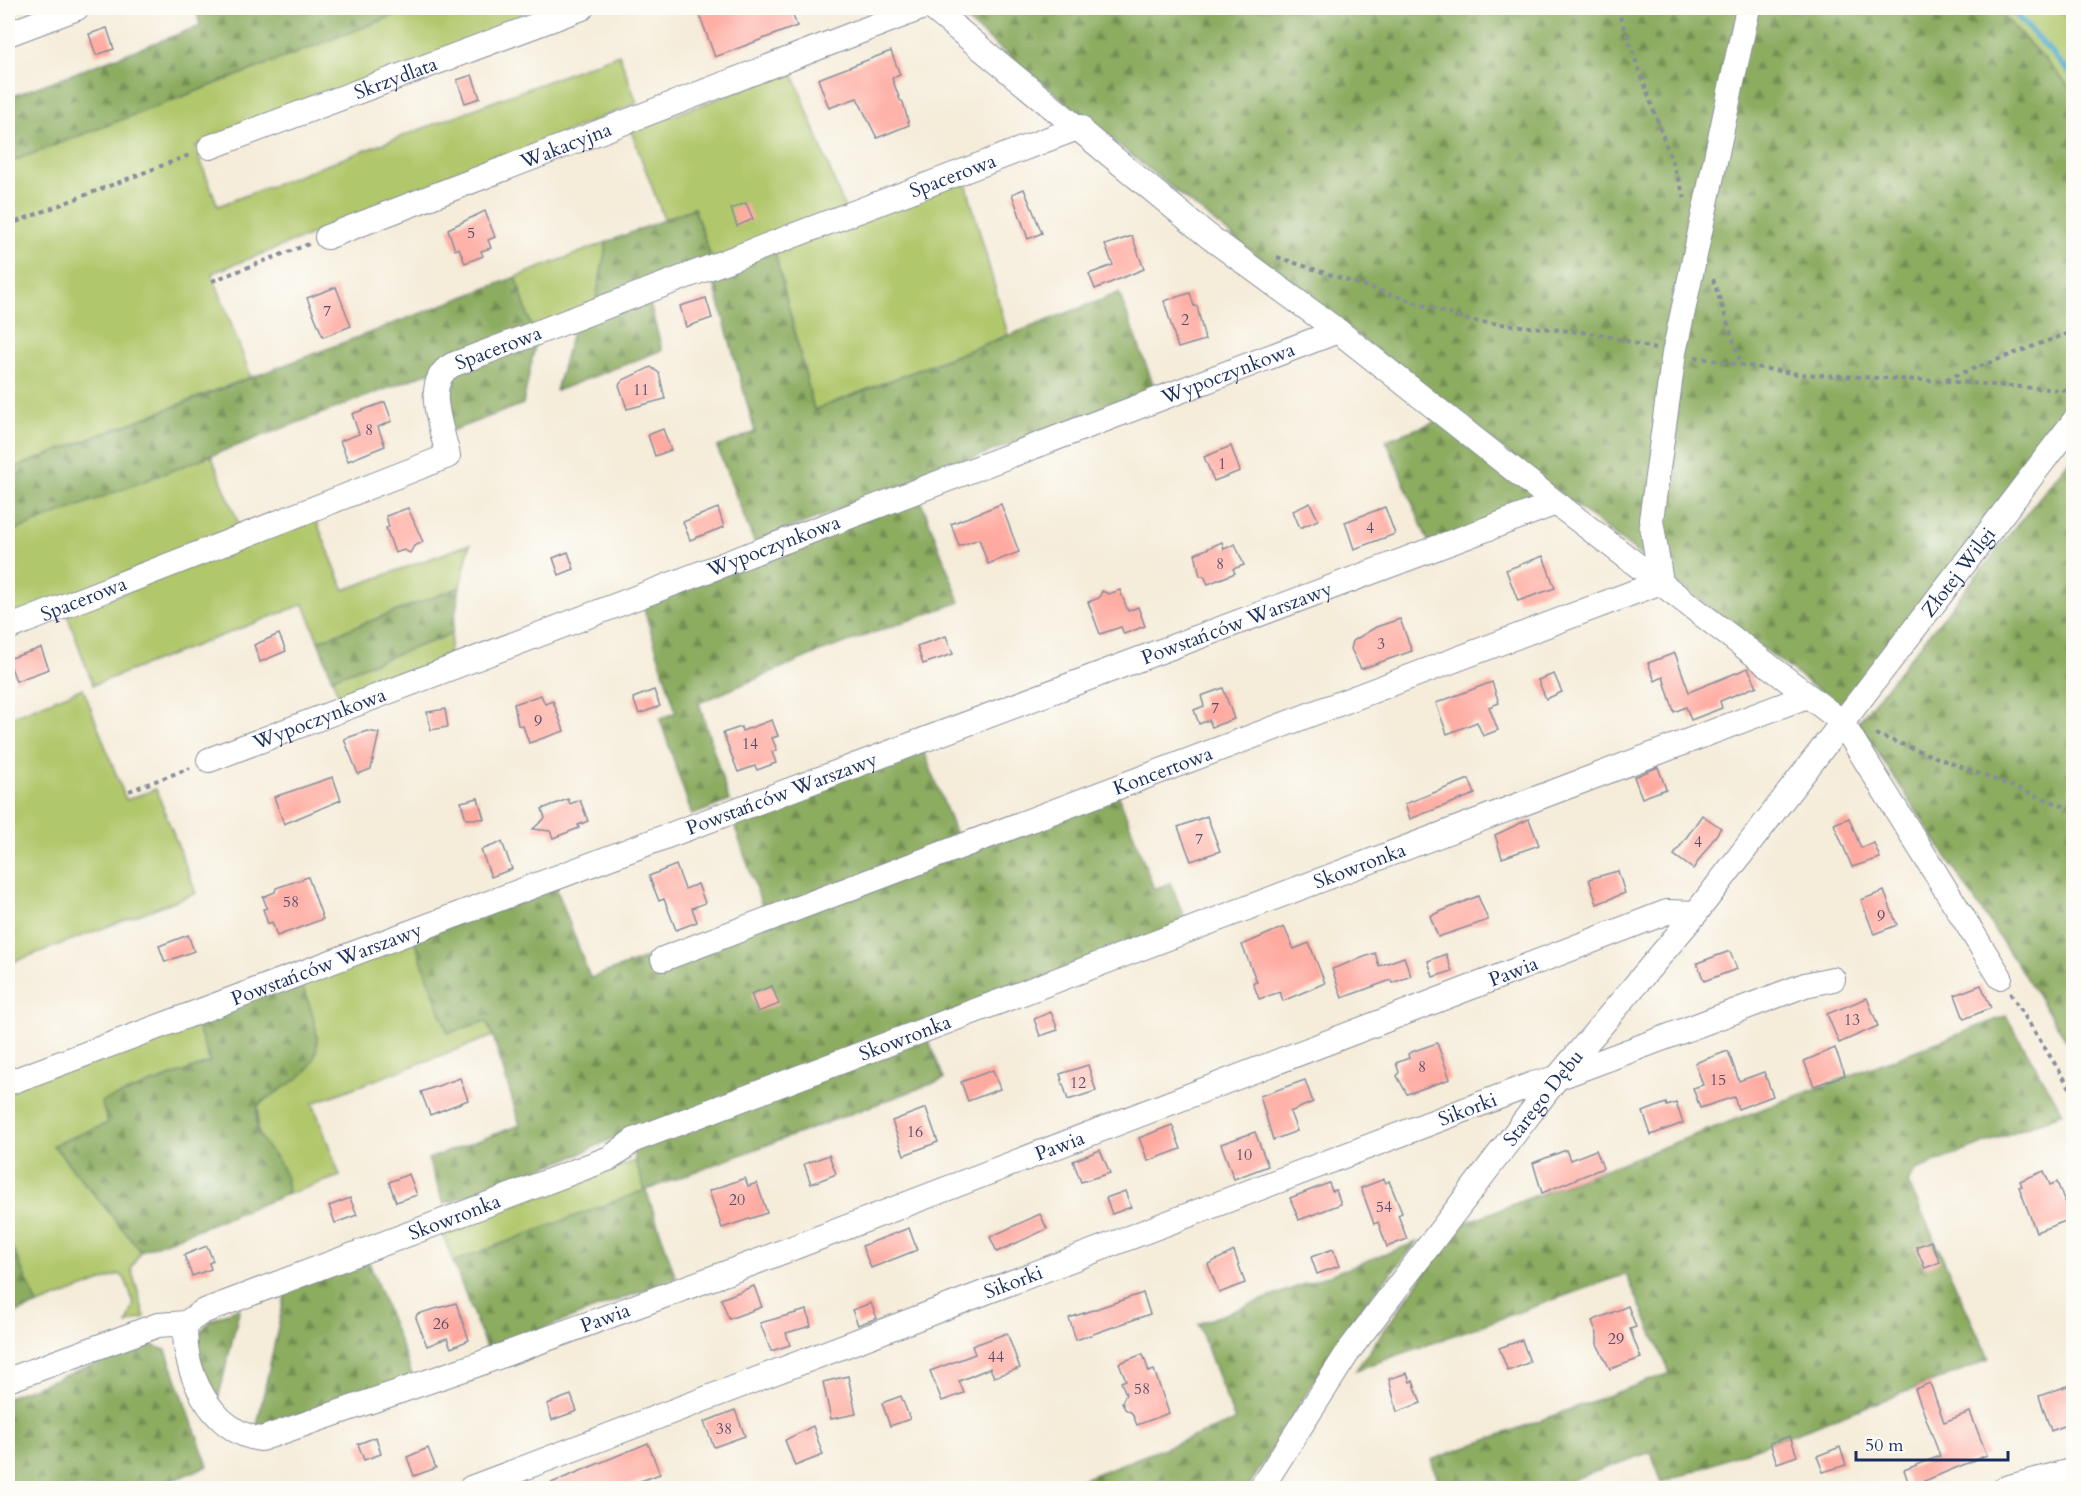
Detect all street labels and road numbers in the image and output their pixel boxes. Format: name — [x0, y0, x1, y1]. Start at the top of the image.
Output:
street label: Skrzydlata — [350, 50, 441, 106]
street label: Wakacyjna — [516, 115, 616, 175]
street label: Spacerowa — [906, 147, 1000, 204]
street label: Spacerowa — [451, 319, 545, 376]
street label: Wypoczynkowa — [1157, 335, 1299, 411]
street label: Wypoczynkowa — [702, 508, 844, 583]
street label: Złotej Wilgi — [1915, 521, 2002, 622]
street label: Spacerowa — [36, 569, 131, 628]
street label: Powstańców Warszawy — [1137, 574, 1336, 671]
street label: Wypoczynkowa — [248, 680, 390, 756]
street label: Koncertowa — [1109, 739, 1216, 801]
street label: Powstańców Warszawy — [682, 745, 881, 841]
street label: Skowronka — [1310, 836, 1410, 895]
street label: Powstańców Warszawy — [227, 915, 426, 1012]
street label: Pawia — [1485, 949, 1542, 993]
street label: Skowronka — [855, 1008, 955, 1067]
street label: Starego Dębu — [1496, 1043, 1589, 1151]
street label: Sikorki — [1434, 1085, 1501, 1132]
street label: Pawia — [1031, 1124, 1088, 1167]
street label: Skowronka — [404, 1187, 505, 1246]
street label: Sikorki — [980, 1258, 1047, 1305]
street label: Pawia — [577, 1296, 634, 1339]

